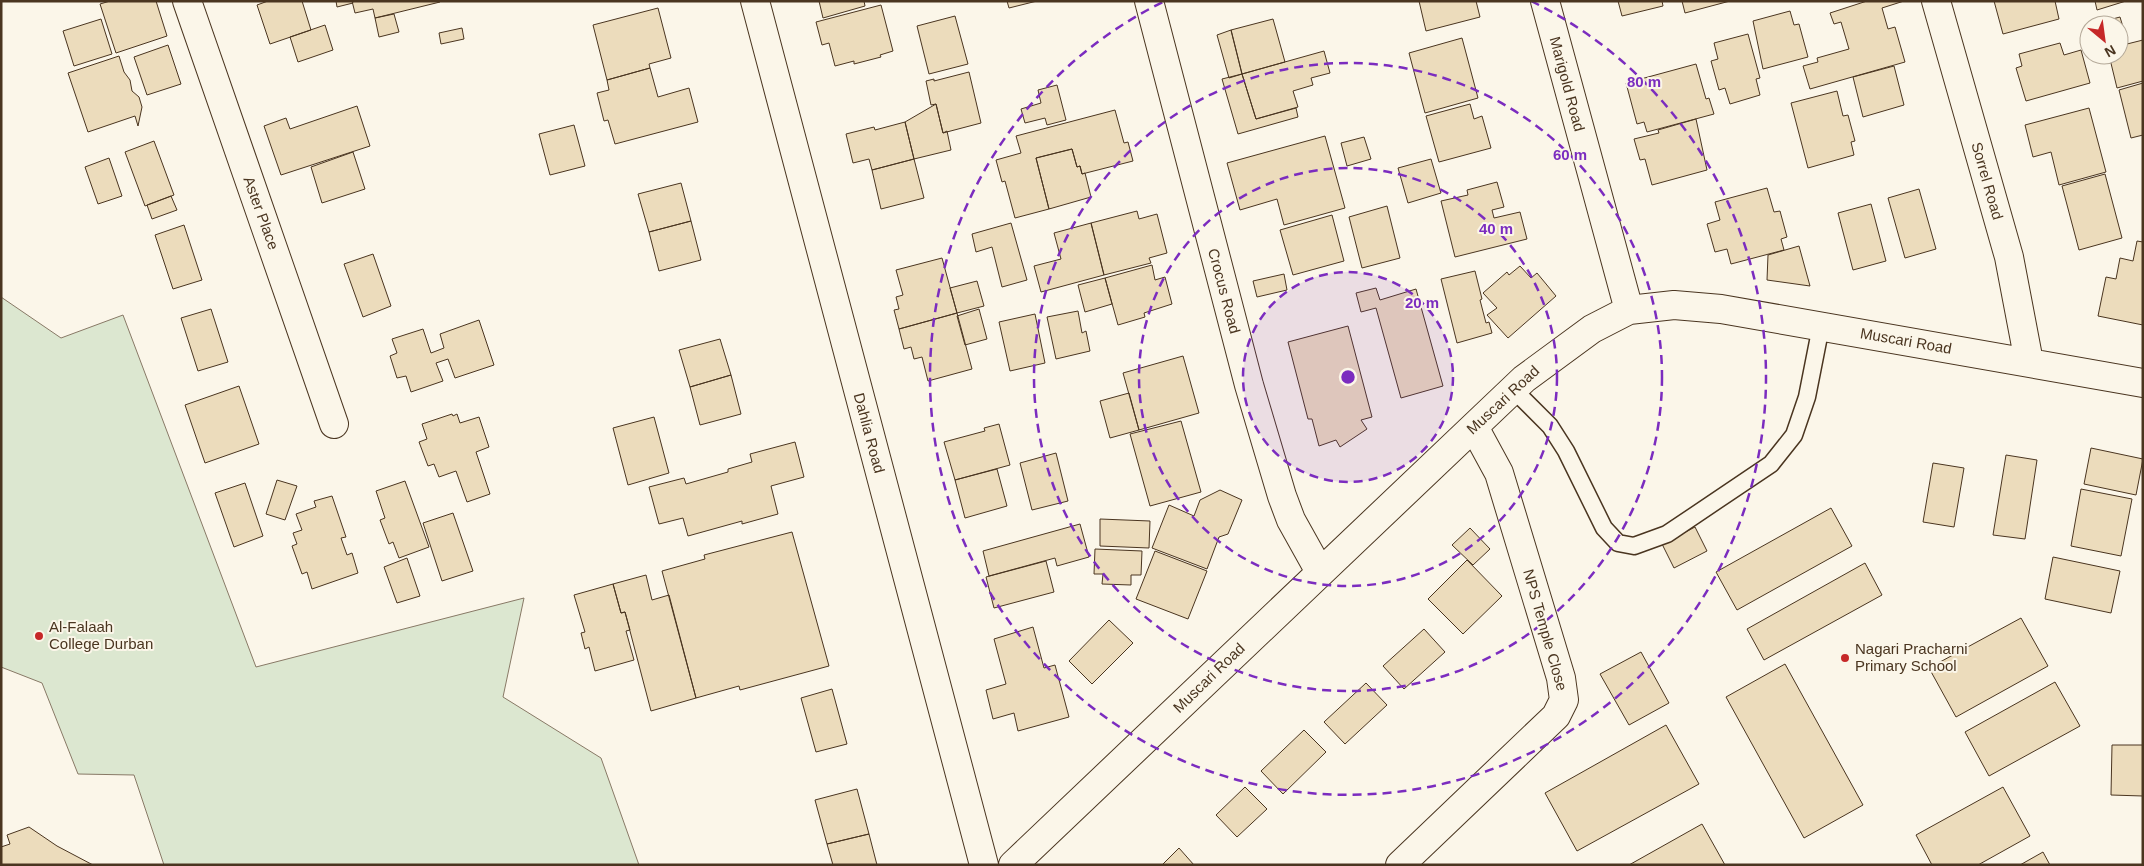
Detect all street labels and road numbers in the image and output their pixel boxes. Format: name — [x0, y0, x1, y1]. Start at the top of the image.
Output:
street label: Marigold Road — [1547, 35, 1588, 133]
street label: Sorrel Road — [1968, 140, 2007, 222]
street label: Aster Place — [240, 174, 283, 252]
street label: Crocus Road — [1205, 246, 1244, 335]
street label: Muscari Road — [1859, 324, 1953, 357]
street label: Muscari Road — [1463, 362, 1542, 437]
street label: Dahlia Road — [851, 391, 888, 475]
street label: NPS Temple Close — [1520, 567, 1571, 693]
street label: Muscari Road — [1169, 639, 1248, 716]

